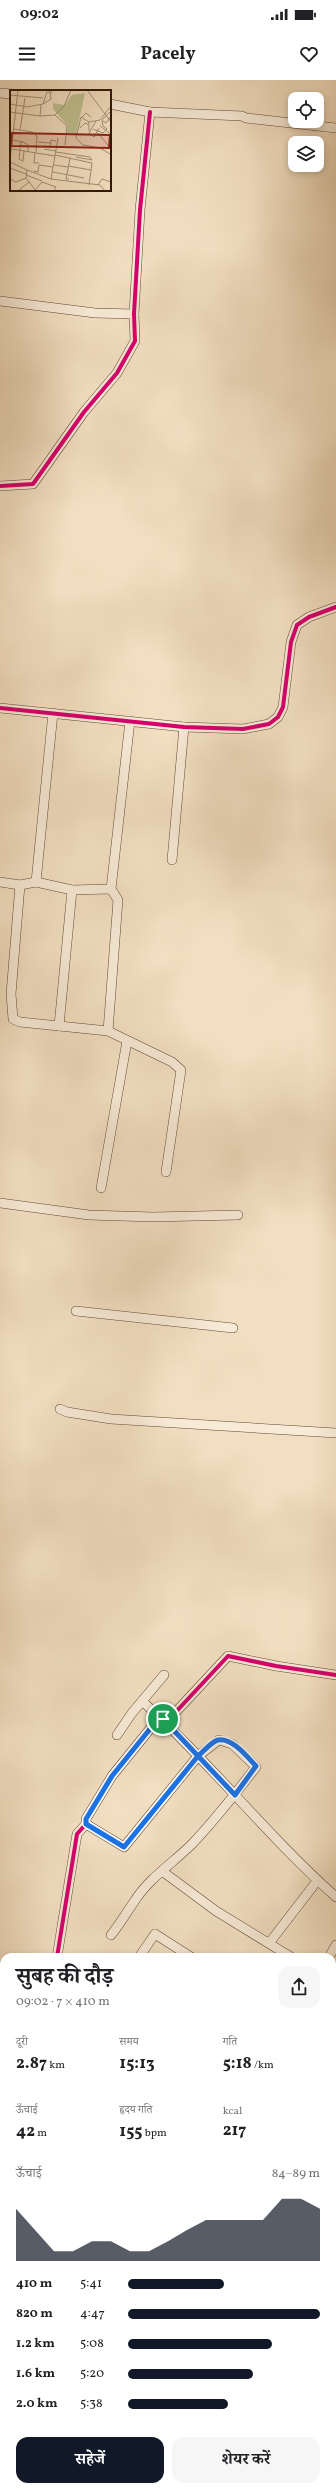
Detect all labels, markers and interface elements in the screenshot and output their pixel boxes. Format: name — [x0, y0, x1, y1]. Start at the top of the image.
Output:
text: 09:02 — [20, 4, 59, 25]
text: Pacely — [140, 42, 196, 67]
icon: menu — [16, 43, 38, 65]
icon: heart — [298, 43, 320, 65]
inset map — [10, 90, 111, 191]
map controls — [288, 92, 324, 172]
button: locate — [288, 92, 324, 128]
button: layers — [288, 136, 324, 172]
pin — [146, 1702, 180, 1736]
icon: arrive — [152, 1708, 174, 1730]
text: सुबह की दौड़ — [16, 1962, 113, 1993]
button: share — [278, 1966, 320, 2008]
text: 09:02 · 7 × 410 m — [16, 1993, 110, 2011]
text: दूरी — [16, 2035, 28, 2050]
text: समय — [119, 2035, 139, 2050]
text: गति — [223, 2035, 237, 2050]
text: 2.87 — [16, 2052, 47, 2075]
text: 15:13 — [119, 2052, 155, 2075]
text: 5:18 — [223, 2052, 252, 2075]
text: km — [47, 2058, 65, 2073]
text: /km — [252, 2058, 274, 2073]
text: ऊँचाई — [16, 2103, 38, 2118]
text: हृदय गति — [119, 2103, 152, 2118]
text: kcal — [223, 2104, 242, 2119]
text: 217 — [223, 2119, 246, 2142]
text: 42 — [16, 2120, 35, 2143]
text: 155 — [119, 2120, 143, 2143]
text: m — [35, 2126, 47, 2141]
text: bpm — [143, 2126, 167, 2141]
text: ऊँचाई — [16, 2165, 42, 2183]
text: 84–89 m — [272, 2165, 320, 2183]
text: 410 m — [16, 2275, 52, 2293]
text: 5:41 — [80, 2275, 102, 2293]
text: 820 m — [16, 2305, 53, 2323]
text: 4:47 — [80, 2305, 105, 2323]
text: 1.2 km — [16, 2335, 55, 2353]
text: 5:08 — [80, 2335, 104, 2353]
text: 1.6 km — [16, 2365, 55, 2383]
text: 5:20 — [80, 2365, 104, 2383]
text: 2.0 km — [16, 2395, 58, 2413]
text: 5:38 — [80, 2395, 103, 2413]
button: सहेजें — [16, 2437, 164, 2483]
button: शेयर करें — [172, 2437, 320, 2483]

